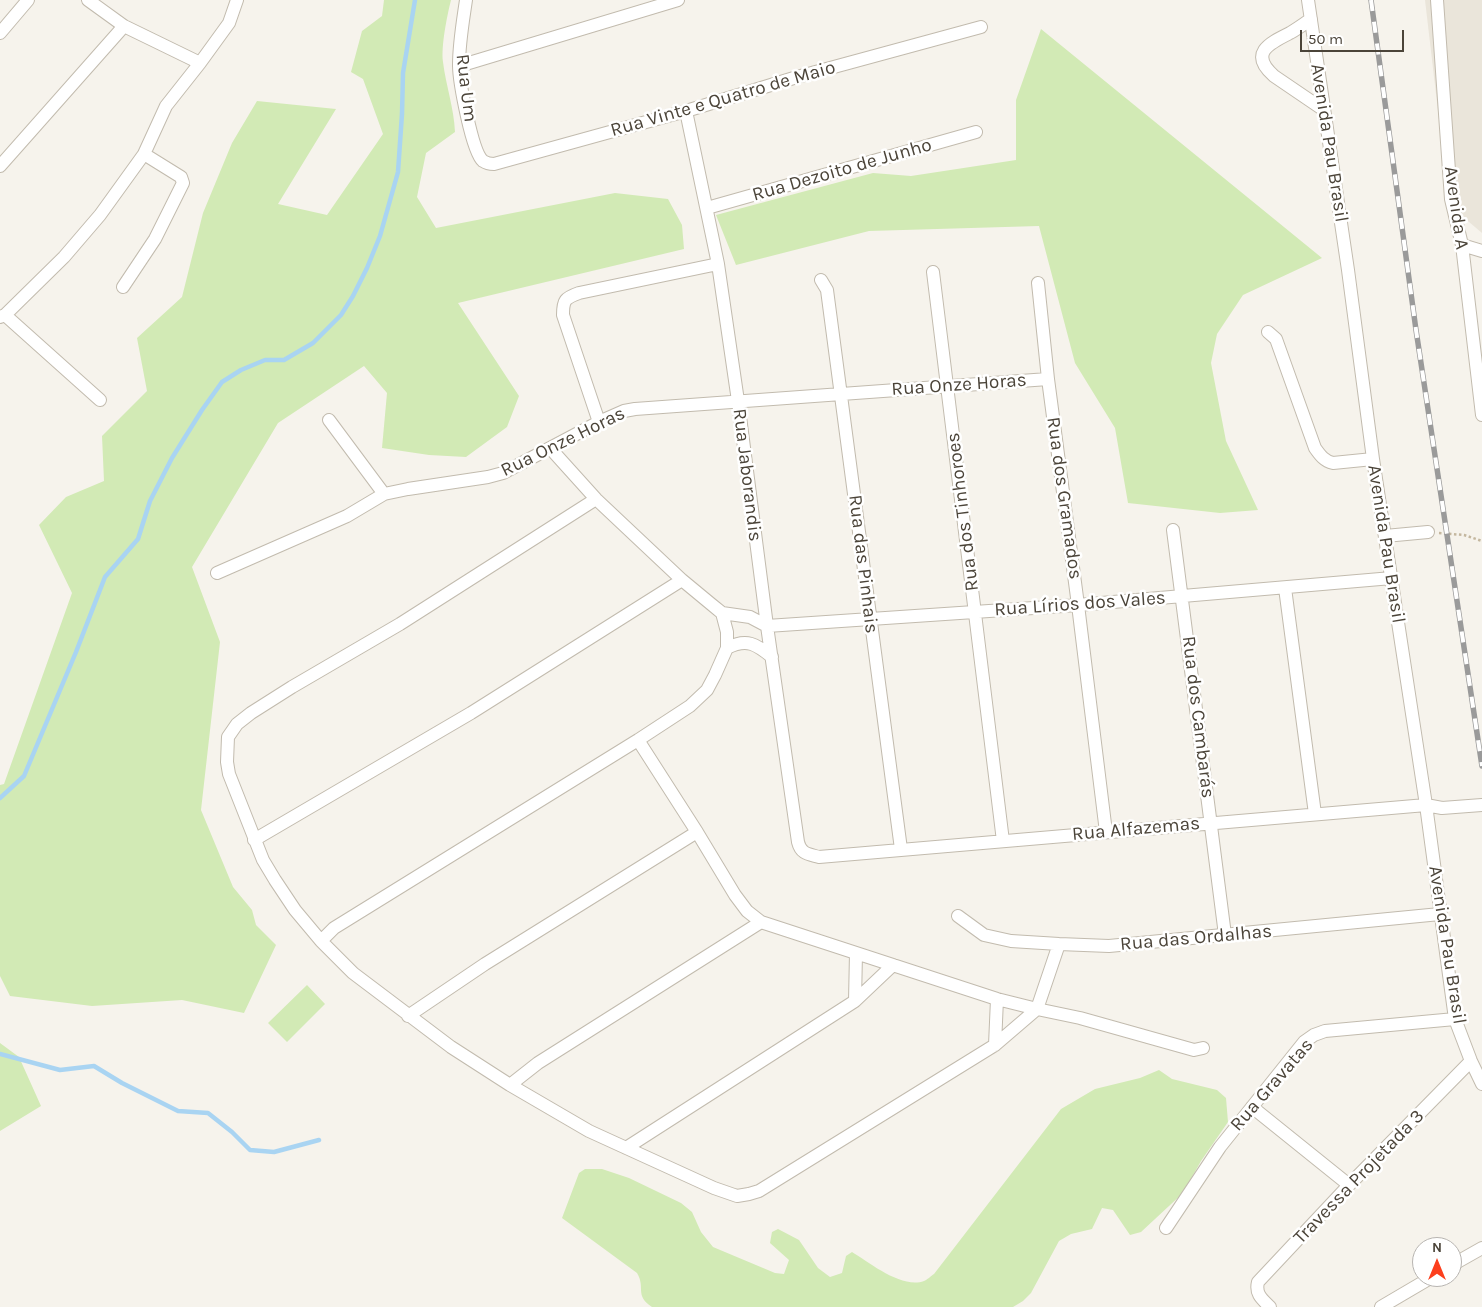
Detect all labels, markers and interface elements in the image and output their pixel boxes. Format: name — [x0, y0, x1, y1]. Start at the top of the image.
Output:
scale bar — [1302, 20, 1406, 52]
text: 50 m — [1308, 30, 1343, 48]
street label: Rua Um — [451, 53, 481, 123]
street label: Rua Vinte e Quatro de Maio — [608, 56, 838, 142]
street label: Avenida Pau Brasil — [1305, 62, 1353, 224]
street label: Rua Dezoito de Junho — [750, 133, 934, 207]
street label: Avenida A — [1439, 165, 1473, 251]
street label: Rua Onze Horas — [891, 369, 1027, 401]
street label: Rua Onze Horas — [497, 402, 629, 482]
street label: Rua Jaborandis — [728, 407, 766, 543]
street label: Rua dos Gramados — [1041, 415, 1087, 581]
street label: Rua dos Tinhoroes — [942, 431, 984, 593]
street label: Avenida Pau Brasil — [1362, 463, 1410, 625]
street label: Rua das Pinhais — [843, 493, 883, 635]
street label: Rua Lírios dos Vales — [994, 587, 1166, 621]
street label: Rua dos Cambarás — [1177, 635, 1219, 799]
street label: Rua Alfazemas — [1071, 812, 1201, 846]
street label: Avenida Pau Brasil — [1423, 864, 1471, 1026]
street label: Rua das Ordalhas — [1119, 920, 1273, 956]
street label: Rua Gravatas — [1226, 1034, 1318, 1136]
street label: Travessa Projetada 3 — [1289, 1105, 1429, 1249]
north arrow — [1412, 1237, 1462, 1287]
text: N — [1432, 1239, 1442, 1256]

